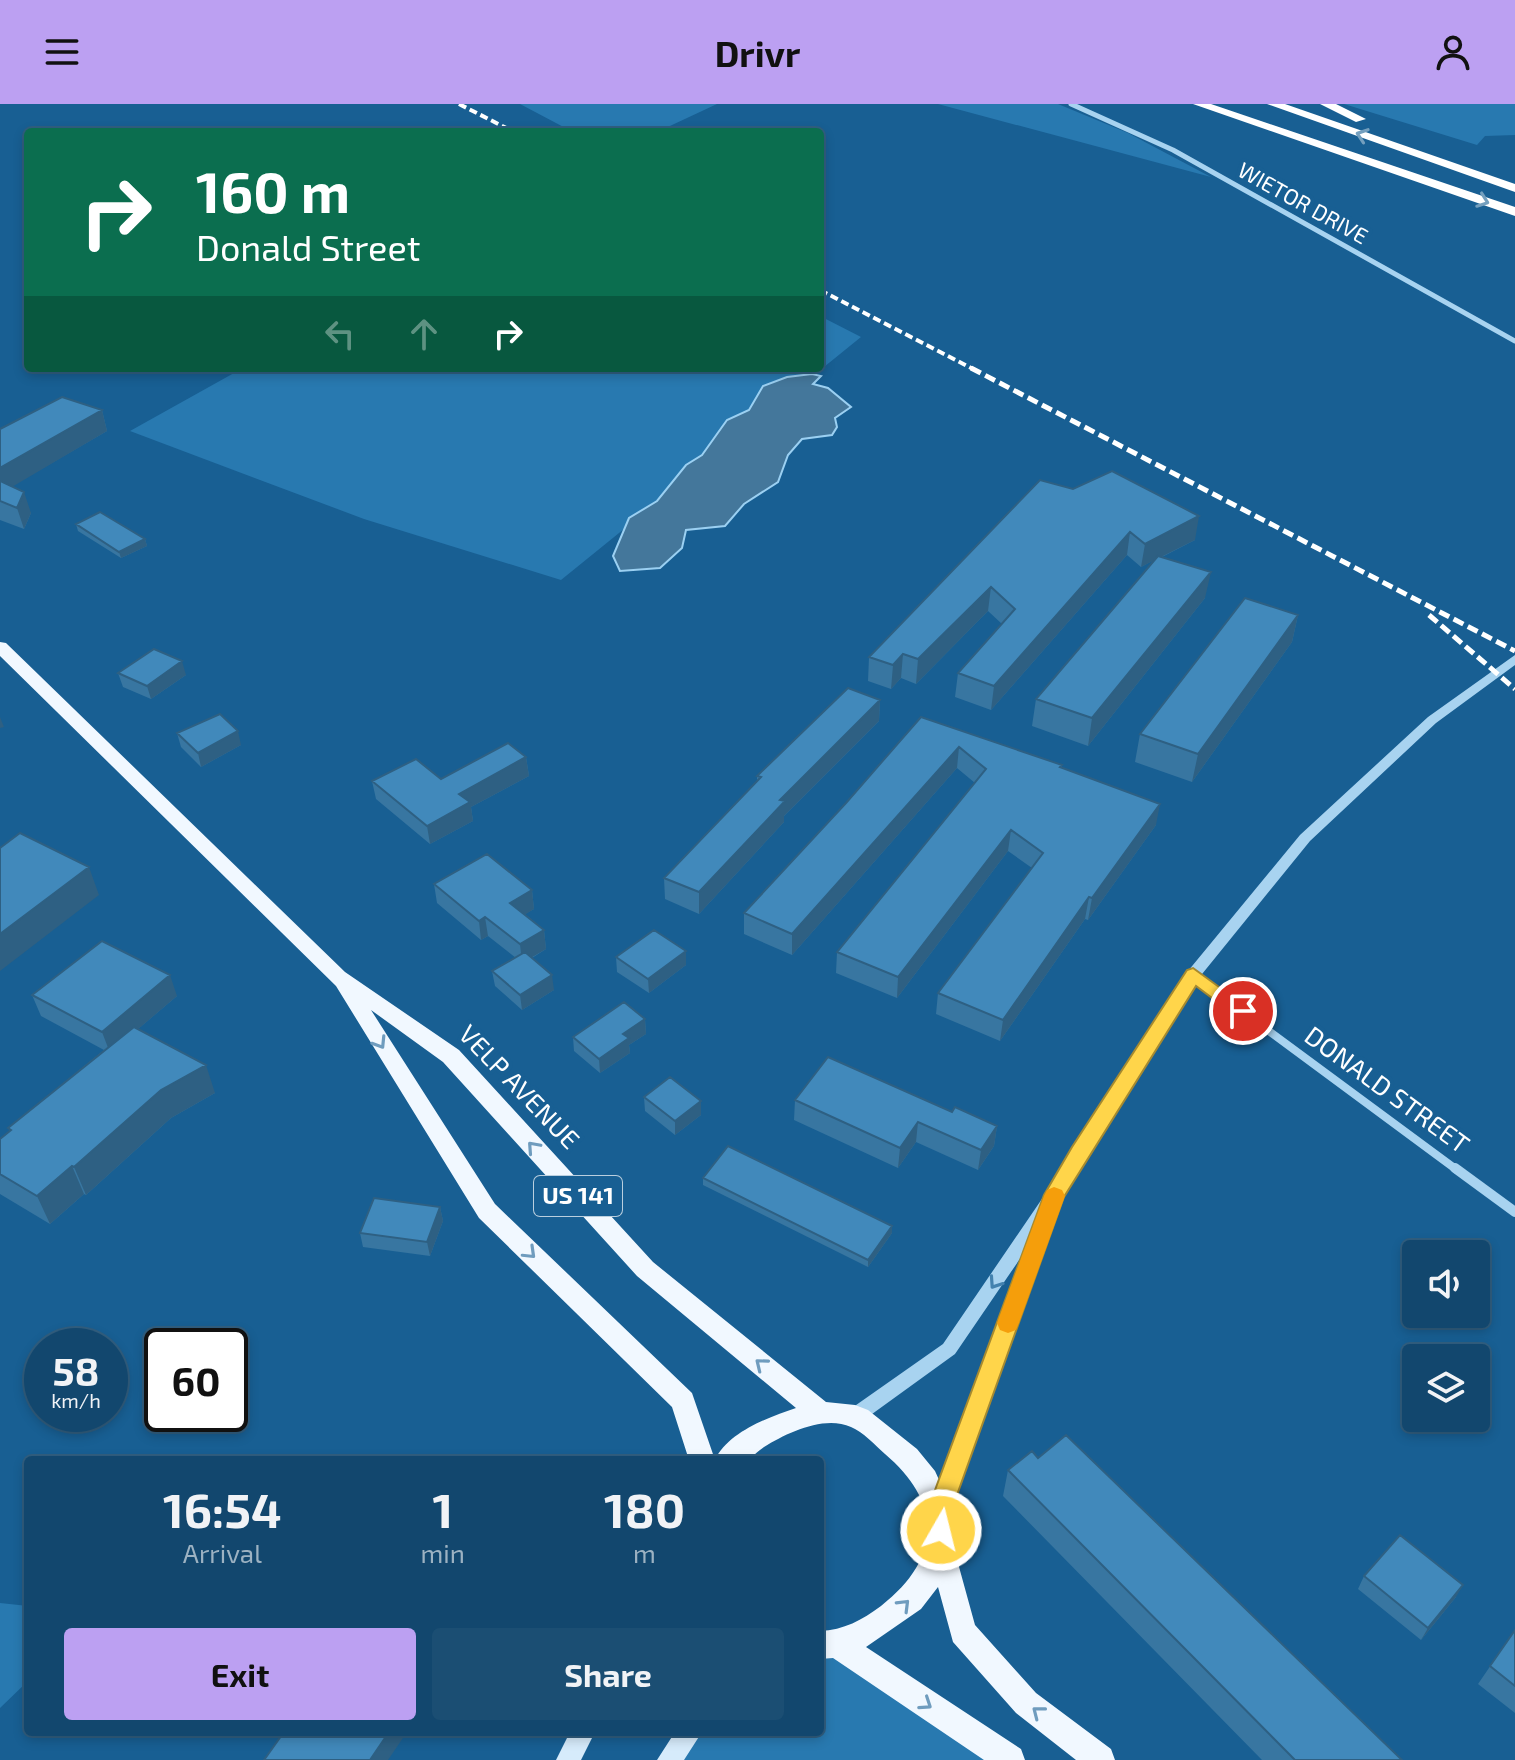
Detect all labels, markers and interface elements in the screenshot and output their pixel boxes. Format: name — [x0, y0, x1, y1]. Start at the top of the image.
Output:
icon: menu — [40, 30, 84, 74]
icon: person — [1431, 30, 1475, 74]
text: Drivr — [715, 31, 800, 74]
one-way arrow — [1356, 129, 1370, 145]
street label: WIETOR DRIVE — [1234, 156, 1373, 248]
text: 160 m — [196, 157, 350, 224]
icon: right — [64, 160, 168, 264]
one-way arrow — [1475, 191, 1489, 208]
text: Donald Street — [196, 225, 420, 268]
icon: left — [318, 312, 362, 356]
icon: ahead — [402, 312, 446, 356]
icon: right — [486, 312, 530, 356]
pin — [1209, 977, 1277, 1045]
icon: arrive — [1221, 989, 1265, 1033]
street label: VELP AVENUE — [453, 1018, 587, 1154]
street label: DONALD STREET — [1300, 1019, 1476, 1159]
one-way arrow — [371, 1034, 386, 1048]
one-way arrow — [528, 1142, 543, 1156]
road number: US 141 — [534, 1176, 622, 1216]
map controls — [1402, 1240, 1490, 1432]
button: sound — [1402, 1240, 1490, 1328]
one-way arrow — [521, 1244, 535, 1258]
one-way arrow — [989, 1274, 1004, 1289]
speed limit sign: 60 — [144, 1328, 248, 1432]
button: layers — [1402, 1344, 1490, 1432]
text: 58 — [52, 1346, 99, 1394]
one-way arrow — [755, 1360, 770, 1374]
text: km/h — [51, 1388, 101, 1412]
text: 16:54 — [163, 1480, 282, 1538]
text: 1 — [432, 1480, 453, 1538]
text: 180 — [604, 1480, 685, 1538]
position arrow — [899, 1488, 983, 1572]
text: Arrival — [183, 1537, 262, 1568]
text: min — [421, 1537, 465, 1568]
text: m — [633, 1537, 656, 1568]
one-way arrow — [895, 1599, 909, 1614]
button: Exit — [64, 1628, 416, 1720]
button: Share — [432, 1628, 784, 1720]
one-way arrow — [918, 1694, 932, 1709]
one-way arrow — [1032, 1708, 1047, 1722]

